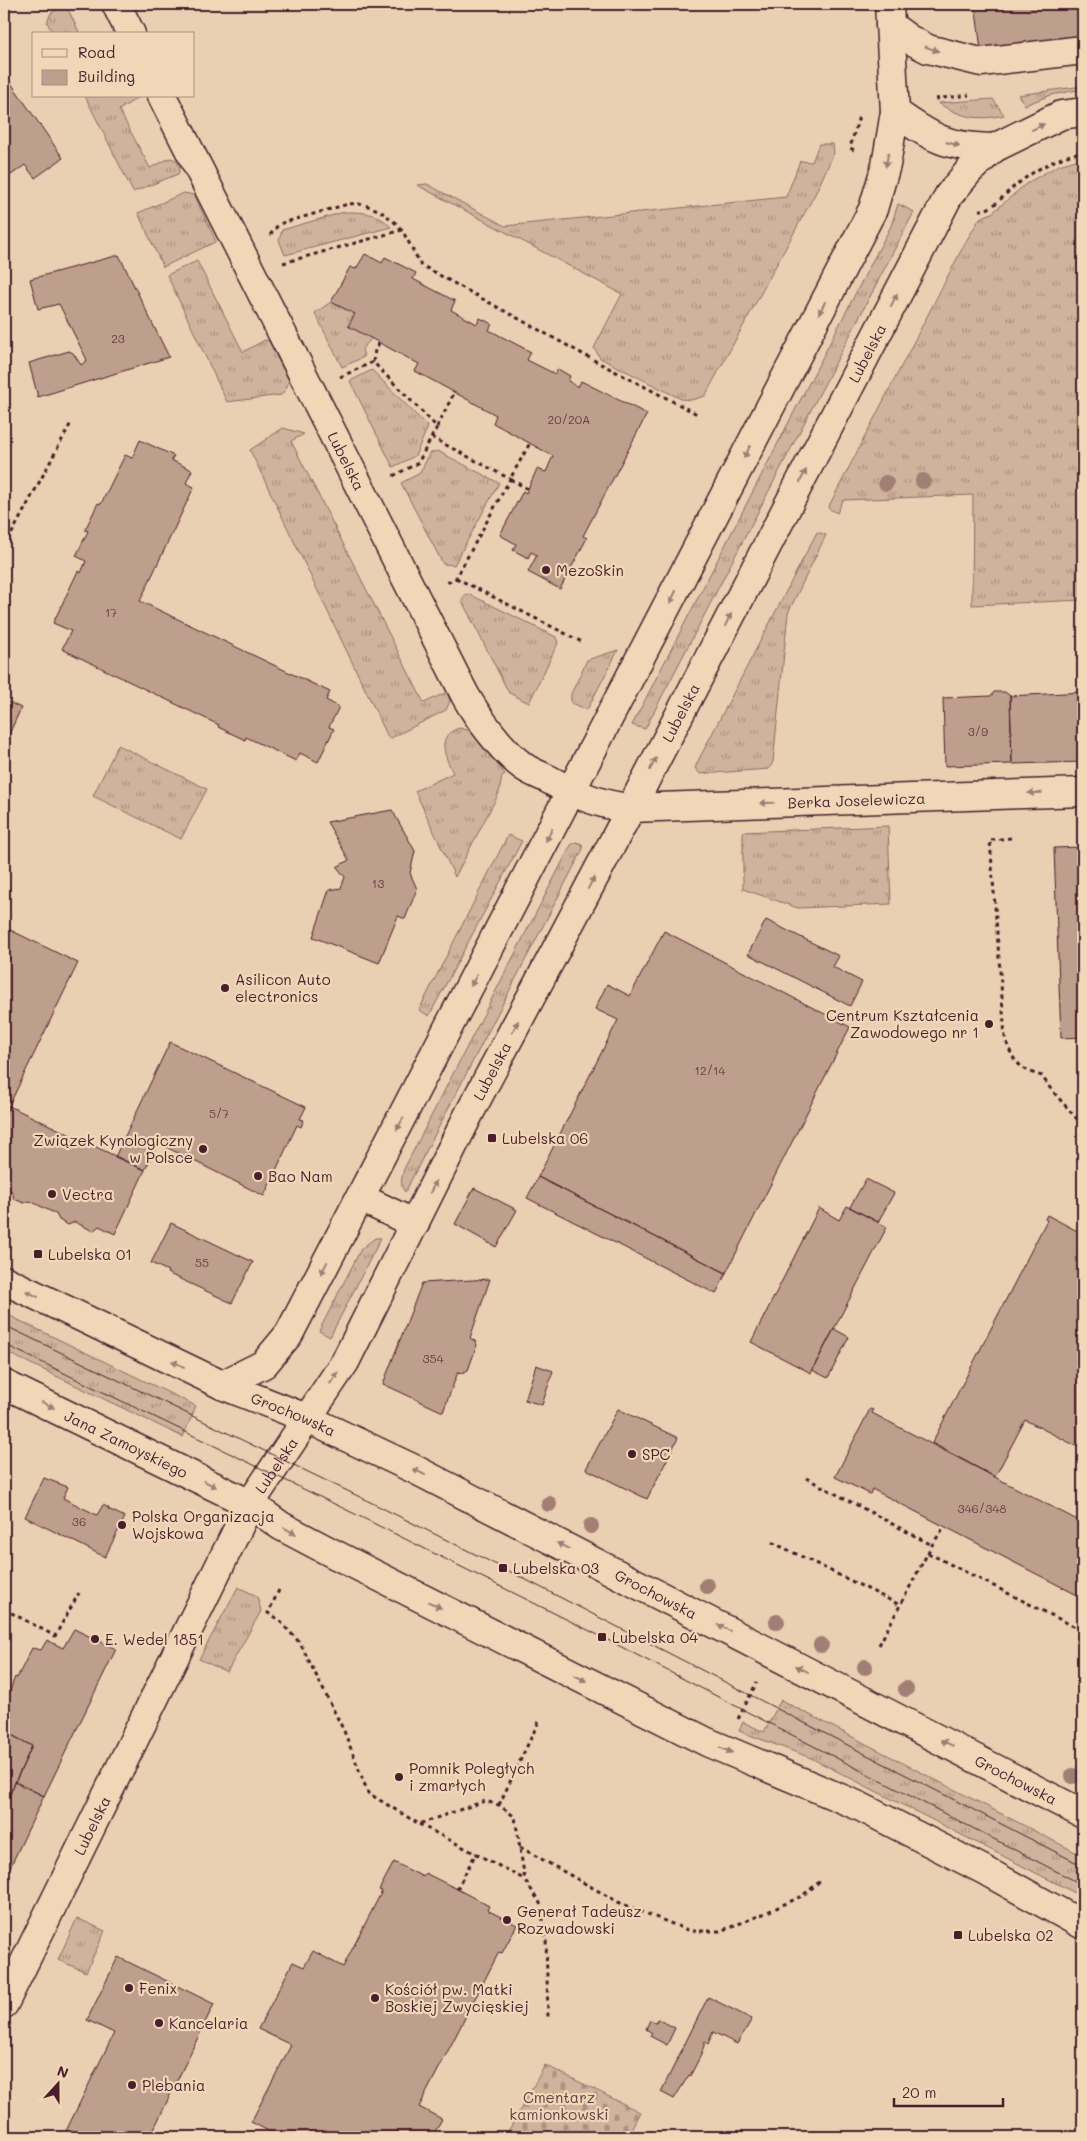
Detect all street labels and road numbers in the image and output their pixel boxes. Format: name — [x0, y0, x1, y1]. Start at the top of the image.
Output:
street label: Lubelska — [843, 320, 890, 386]
street label: Lubelska — [323, 428, 370, 494]
street label: Lubelska — [657, 680, 704, 745]
street label: Berka Joselewicza — [787, 788, 926, 812]
street label: Lubelska — [468, 1038, 515, 1104]
street label: Grochowska — [248, 1387, 339, 1441]
street label: Jana Zamoyskiego — [61, 1405, 191, 1482]
street label: Lubelska — [250, 1433, 302, 1497]
street label: Grochowska — [611, 1564, 701, 1623]
street label: Grochowska — [971, 1750, 1061, 1809]
street label: Lubelska — [69, 1793, 115, 1858]

